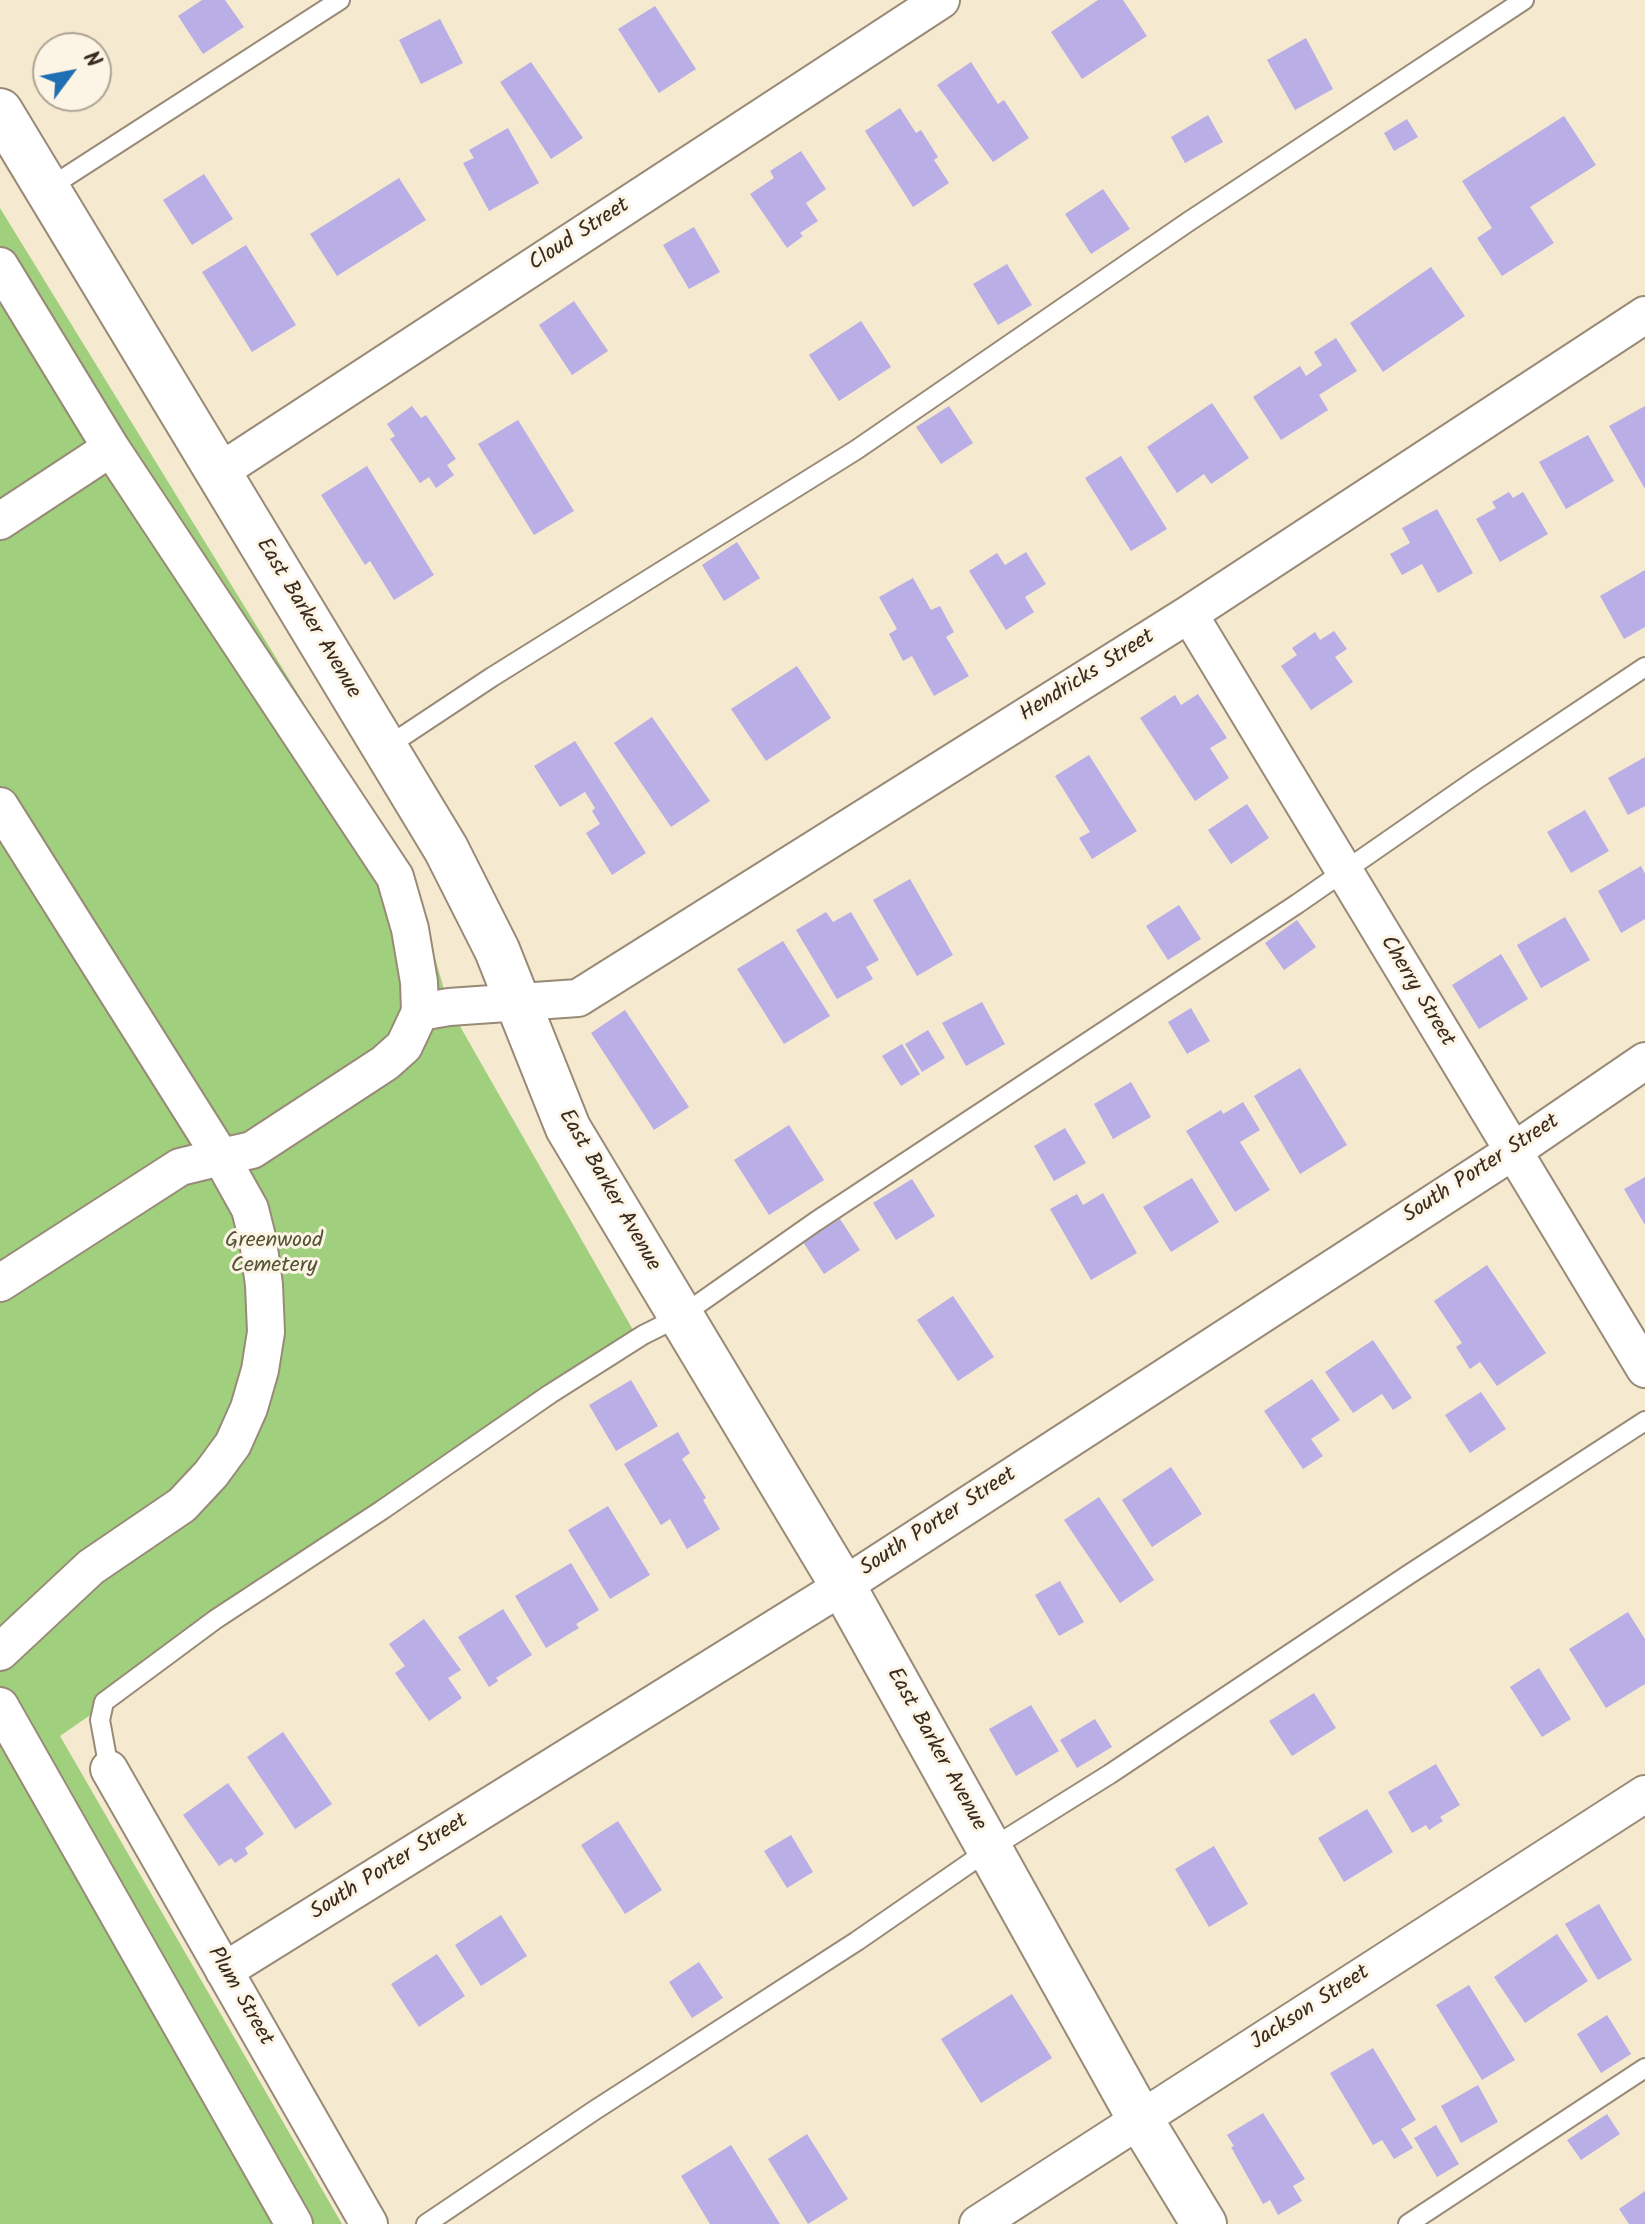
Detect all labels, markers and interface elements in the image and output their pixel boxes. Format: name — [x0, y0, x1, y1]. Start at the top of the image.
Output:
north arrow — [32, 32, 112, 112]
text: N — [73, 45, 110, 75]
street label: Cloud Street — [525, 194, 635, 278]
street label: East Barker Avenue — [249, 534, 365, 704]
street label: Hendricks Street — [1016, 625, 1160, 729]
street label: Cherry Street — [1373, 932, 1459, 1052]
street label: East Barker Avenue — [551, 1105, 665, 1277]
street label: South Porter Street — [1399, 1110, 1565, 1230]
park label: Greenwood Cemetery — [225, 1229, 323, 1280]
street label: South Porter Street — [856, 1463, 1022, 1583]
street label: East Barker Avenue — [879, 1664, 991, 1836]
street label: South Porter Street — [306, 1809, 474, 1927]
street label: Plum Street — [200, 1943, 278, 2051]
street label: Jackson Street — [1247, 1961, 1375, 2057]

